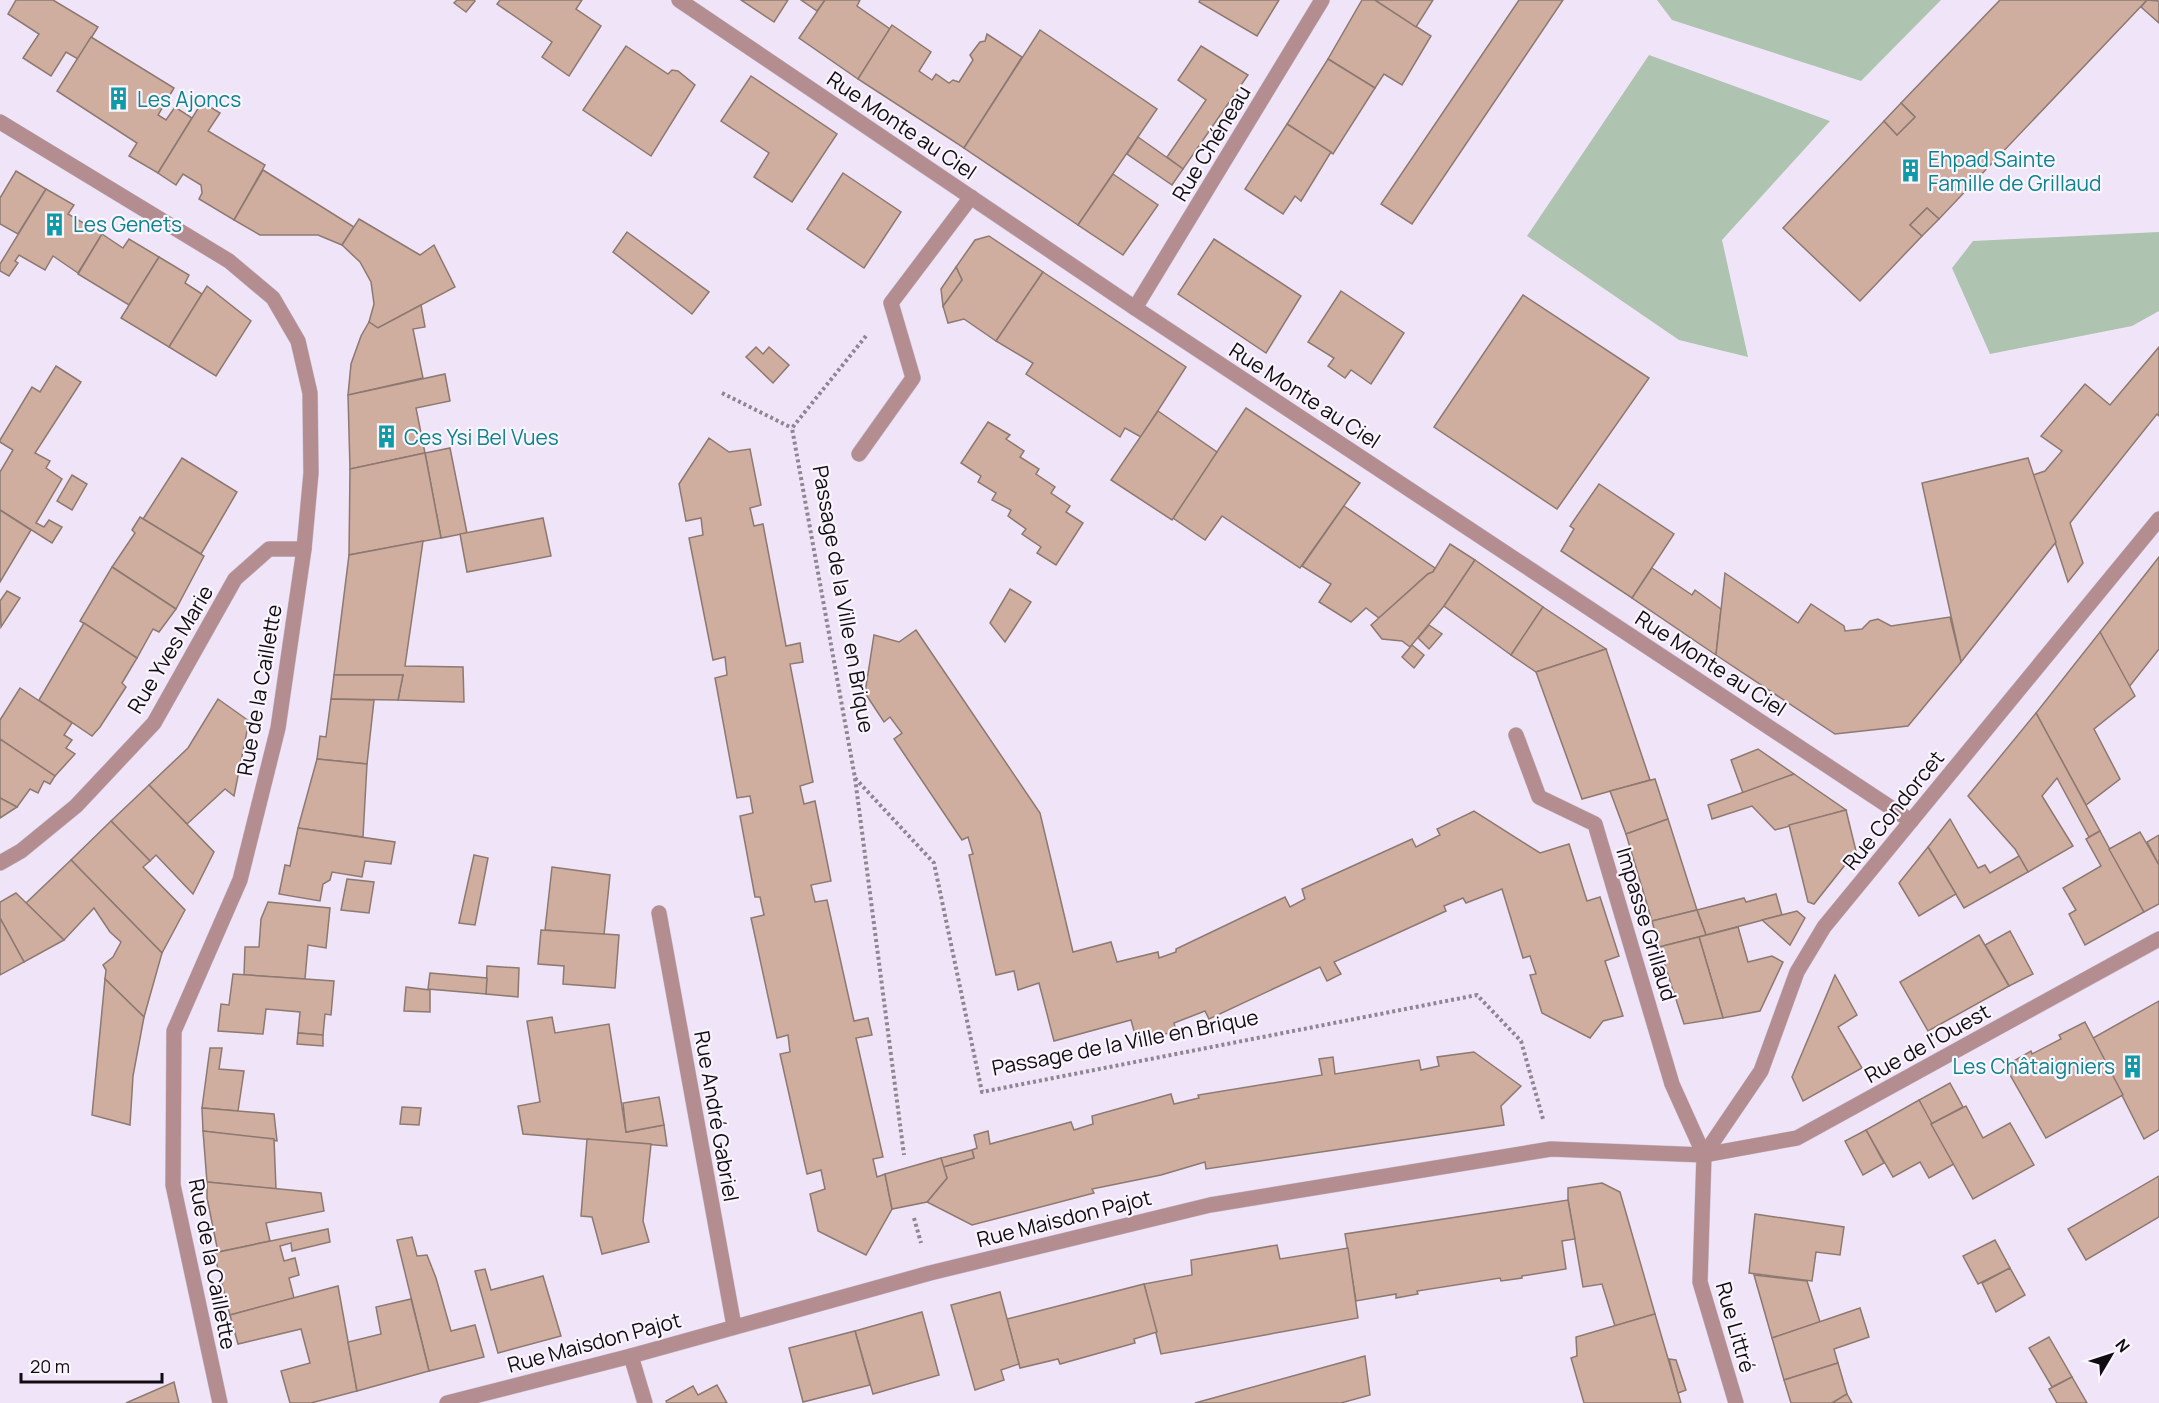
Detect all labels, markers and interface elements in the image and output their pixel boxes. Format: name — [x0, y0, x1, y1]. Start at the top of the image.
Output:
street label: Rue Monte au Ciel — [822, 65, 982, 185]
street label: Rue Chéneau — [1165, 80, 1257, 206]
place label: Les Ajoncs — [137, 85, 241, 113]
building icon: Les Ajoncs — [106, 86, 132, 112]
place label: Ehpad Sainte Famille de Grillaud — [1928, 145, 2101, 197]
building icon: Ehpad Sainte Famille de Grillaud — [1897, 158, 1923, 184]
place label: Les Genets — [73, 210, 182, 238]
building icon: Les Genets — [42, 211, 68, 237]
street label: Rue Monte au Ciel — [1224, 336, 1386, 454]
place label: Ces Ysi Bel Vues — [404, 423, 559, 451]
building icon: Ces Ysi Bel Vues — [373, 424, 399, 450]
street label: Passage de la Ville en Brique — [807, 463, 881, 735]
street label: Rue Yves Marie — [121, 580, 219, 718]
street label: Rue de la Caillette — [230, 602, 288, 778]
street label: Rue Monte au Ciel — [1630, 604, 1792, 722]
street label: Rue Condorcet — [1836, 744, 1950, 876]
street label: Impasse Grillaud — [1610, 844, 1684, 1004]
street label: Rue de l'Ouest — [1859, 997, 1995, 1089]
street label: Passage de la Ville en Brique — [989, 1002, 1261, 1082]
street label: Rue André Gabriel — [688, 1028, 746, 1204]
place label: Les Châtaigniers — [1952, 1052, 2115, 1080]
building icon: Les Châtaigniers — [2120, 1053, 2146, 1079]
street label: Rue de la Caillette — [183, 1176, 243, 1352]
street label: Rue Maisdon Pajot — [974, 1183, 1154, 1253]
street label: Rue Littré — [1710, 1278, 1762, 1376]
street label: Rue Maisdon Pajot — [504, 1305, 684, 1379]
north arrow — [2081, 1325, 2141, 1385]
text: N — [2110, 1334, 2135, 1357]
scale bar — [21, 1346, 162, 1384]
text: 20 m — [30, 1354, 70, 1378]

